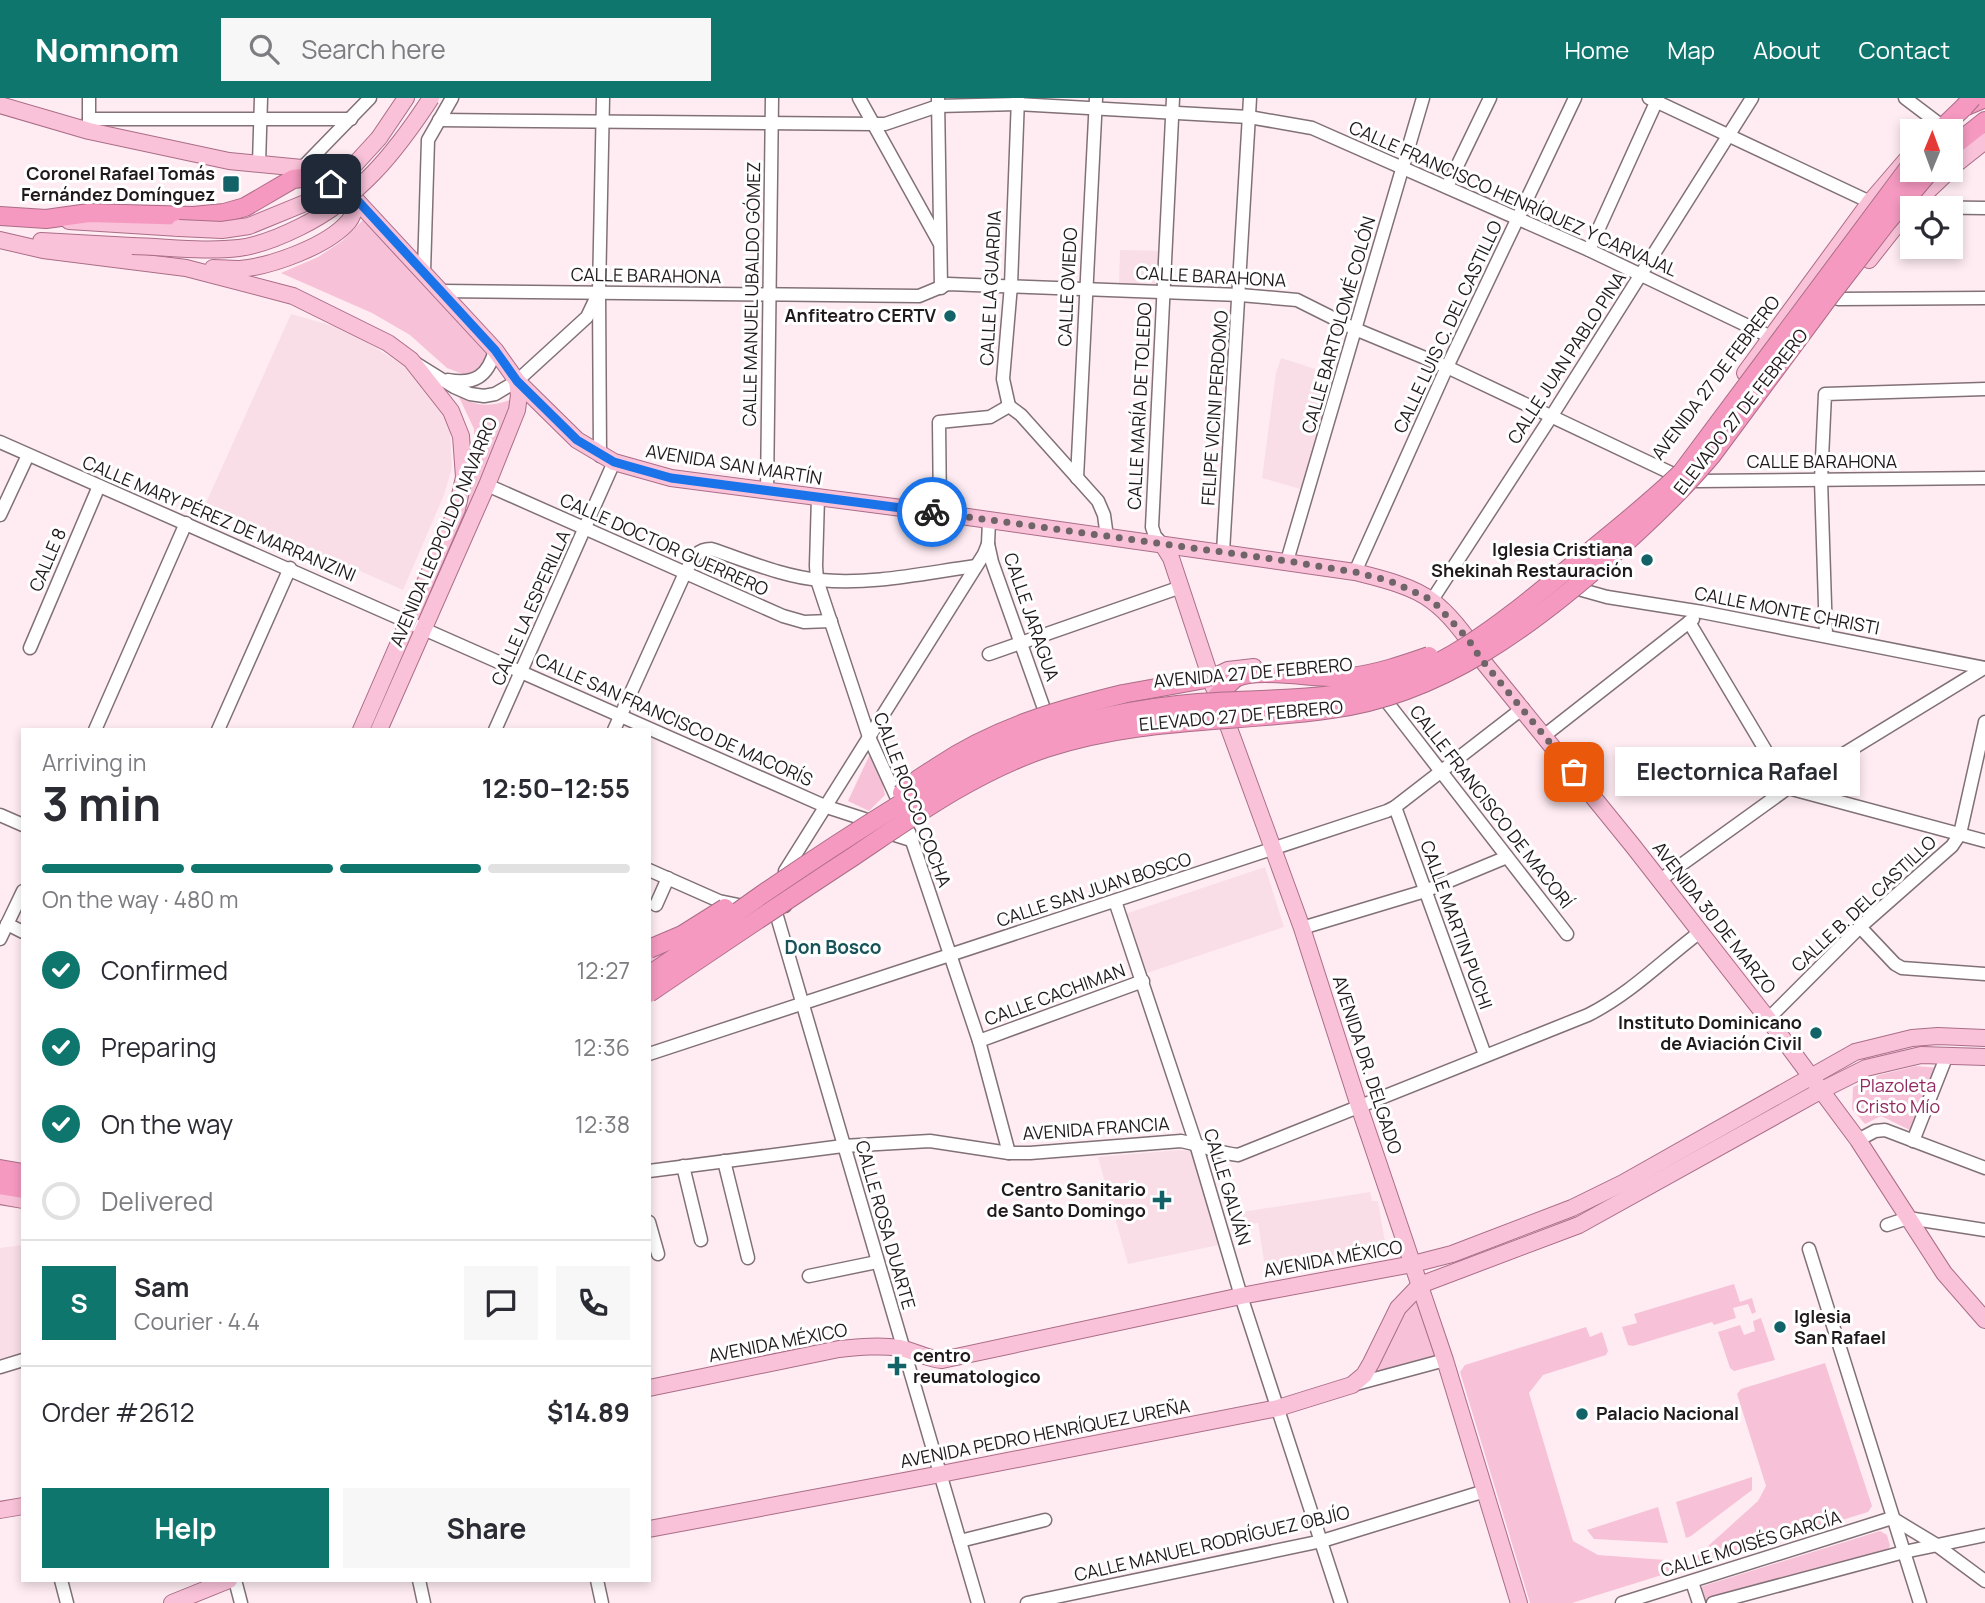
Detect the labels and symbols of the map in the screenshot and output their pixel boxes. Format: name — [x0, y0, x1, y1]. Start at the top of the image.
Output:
street label: CALLE FRANCISCO HENRÍQUEZ Y CARVAJAL — [1346, 115, 1681, 282]
north arrow — [1900, 119, 1964, 182]
pin — [301, 154, 361, 214]
place label: Coronel Rafael Tomás Fernández Domínguez — [21, 161, 215, 206]
street label: CALLE MANUEL UBALDO GÓMEZ — [737, 161, 765, 427]
marker: Coronel Rafael Tomás Fernández Domínguez — [221, 174, 241, 194]
street label: CALLE LA GUARDIA — [974, 209, 1006, 366]
street label: CALLE BARTOLOMÉ COLÓN — [1296, 213, 1381, 436]
street label: CALLE LUIS C. DEL CASTILLO — [1387, 216, 1507, 437]
street label: CALLE OVIEDO — [1052, 227, 1082, 347]
street label: CALLE BARAHONA — [1135, 260, 1287, 292]
street label: CALLE BARAHONA — [571, 262, 722, 288]
street label: CALLE JUAN PABLO PINA — [1501, 266, 1631, 448]
street label: AVENIDA 27 DE FEBRERO — [1646, 290, 1785, 464]
street label: CALLE MARÍA DE TOLEDO — [1122, 302, 1156, 510]
place label: Anfiteatro CERTV — [785, 303, 936, 327]
marker: Anfiteatro CERTV — [942, 308, 958, 324]
street label: FELIPE VICINI PERDOMO — [1195, 310, 1233, 506]
street label: ELEVADO 27 DE FEBRERO — [1668, 323, 1813, 499]
street label: AVENIDA LEOPOLDO NAVARRO — [384, 413, 502, 650]
street label: AVENIDA SAN MARTÍN — [644, 438, 824, 490]
street label: CALLE MARY PÉREZ DE MARRANZINI — [79, 449, 360, 587]
street label: CALLE BARAHONA — [1747, 449, 1898, 473]
courier — [897, 477, 967, 547]
street label: CALLE DOCTOR GUERRERO — [556, 487, 772, 601]
street label: CALLE 8 — [23, 524, 71, 595]
street label: CALLE LA ESPERILLA — [485, 526, 575, 689]
place label: Iglesia Cristiana Shekinah Restauración — [1431, 537, 1633, 582]
street label: CALLE JARAGUA — [999, 549, 1065, 685]
marker: Iglesia Cristiana Shekinah Restauración — [1639, 552, 1655, 568]
street label: CALLE MONTE CHRISTI — [1693, 580, 1882, 640]
street label: CALLE SAN FRANCISCO DE MACORÍS — [532, 647, 817, 791]
street label: AVENIDA 27 DE FEBRERO — [1152, 651, 1353, 693]
street label: ELEVADO 27 DE FEBRERO — [1138, 694, 1344, 736]
street label: CALLE FRANCISCO DE MACORÍ — [1405, 700, 1579, 913]
street label: CALLE ROCCO COCHA — [869, 709, 958, 891]
pin — [1544, 742, 1604, 802]
callout: Electornica Rafael — [1616, 748, 1861, 796]
street label: CALLE B. DEL CASTILLO — [1786, 830, 1941, 977]
street label: AVENIDA 30 DE MARZO — [1648, 836, 1782, 998]
street label: CALLE MARTIN PUCHI — [1415, 837, 1499, 1012]
street label: CALLE SAN JUAN BOSCO — [993, 846, 1194, 932]
district label: Don Bosco — [785, 934, 881, 960]
street label: CALLE CACHIMAN — [981, 957, 1128, 1031]
street label: AVENIDA DR. DELGADO — [1328, 972, 1408, 1157]
place label: Instituto Dominicano de Aviación Civil — [1618, 1010, 1802, 1055]
marker: Instituto Dominicano de Aviación Civil — [1808, 1025, 1824, 1041]
park label: Plazoleta Cristo Mío — [1856, 1073, 1940, 1118]
street label: AVENIDA FRANCIA — [1022, 1111, 1171, 1145]
street label: CALLE GALVÁN — [1199, 1125, 1257, 1248]
street label: CALLE ROSA DUARTE — [850, 1138, 922, 1312]
place label: Centro Sanitario de Santo Domingo — [987, 1177, 1146, 1222]
marker: Centro Sanitario de Santo Domingo — [1152, 1190, 1172, 1210]
street label: AVENIDA MÉXICO — [1261, 1234, 1404, 1282]
place label: Iglesia San Rafael — [1794, 1304, 1886, 1349]
street label: AVENIDA MÉXICO — [706, 1317, 849, 1367]
marker: Iglesia San Rafael — [1772, 1319, 1788, 1335]
place label: centro reumatologico — [913, 1343, 1041, 1388]
marker: centro reumatologico — [887, 1356, 907, 1376]
street label: AVENIDA PEDRO HENRÍQUEZ UREÑA — [898, 1393, 1192, 1473]
place label: Palacio Nacional — [1596, 1401, 1739, 1425]
marker: Palacio Nacional — [1574, 1406, 1590, 1422]
street label: CALLE MANUEL RODRÍGUEZ OBJÍO — [1072, 1500, 1352, 1586]
street label: CALLE MOISÉS GARCÍA — [1658, 1504, 1844, 1582]

